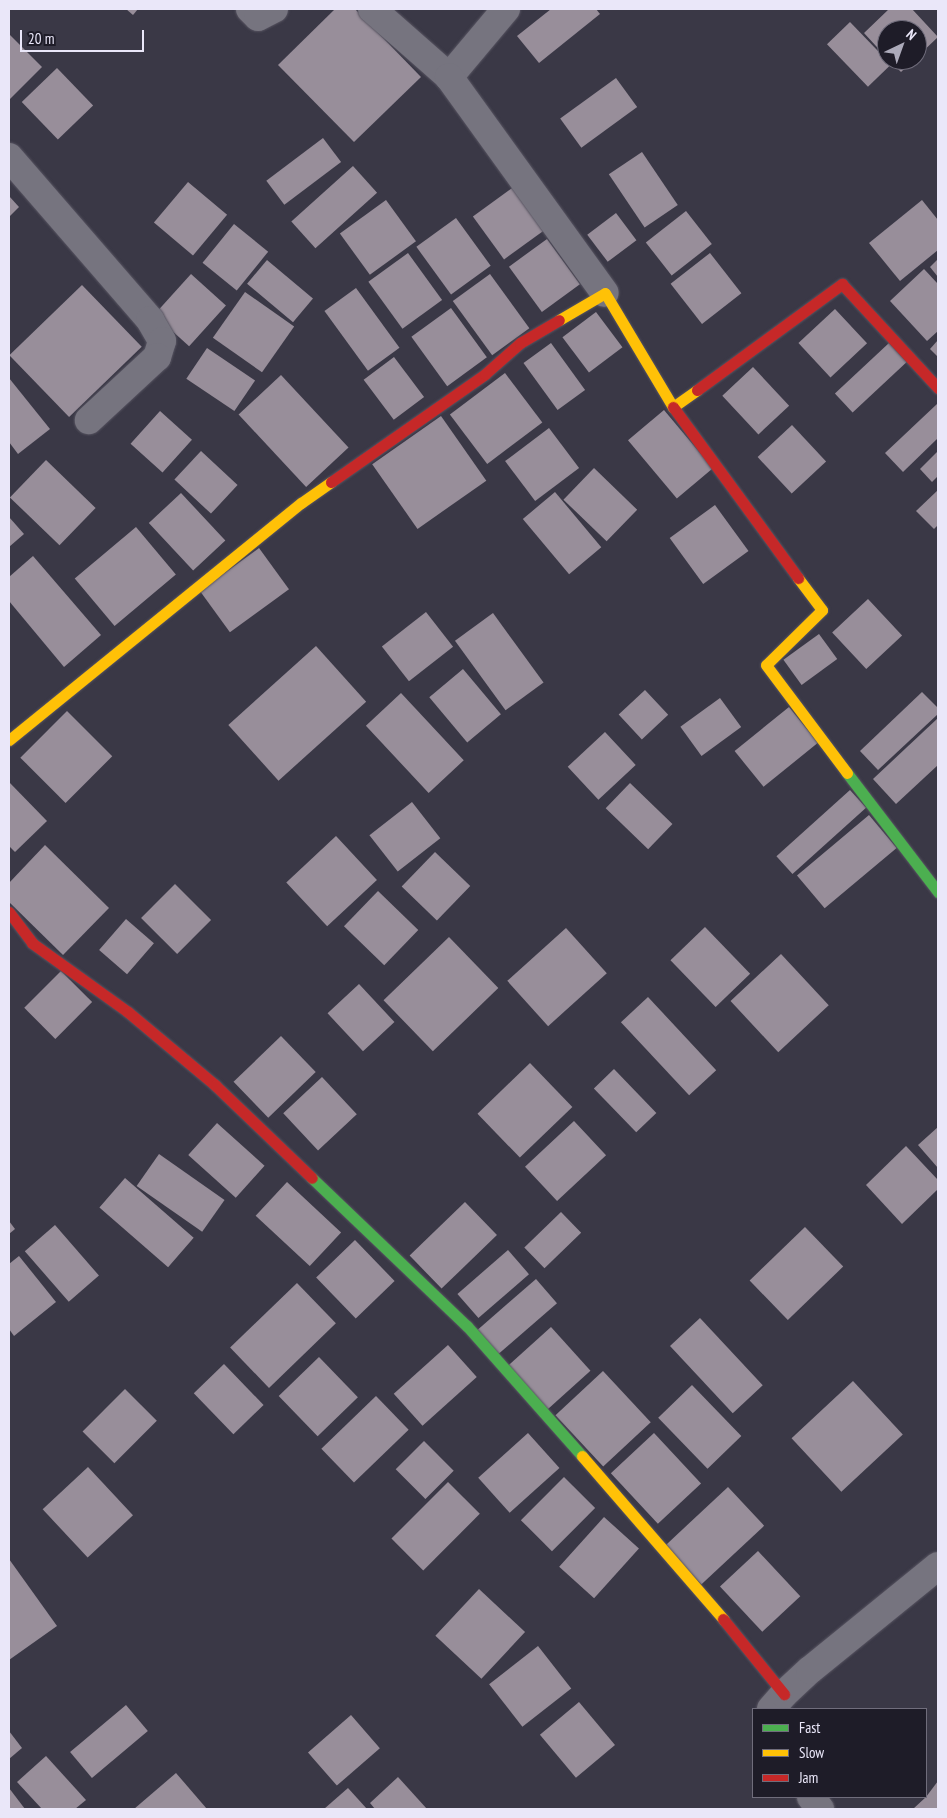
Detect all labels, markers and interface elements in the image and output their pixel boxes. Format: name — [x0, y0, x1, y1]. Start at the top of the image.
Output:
scale bar — [22, 20, 146, 52]
north arrow — [877, 20, 927, 70]
text: N — [903, 25, 920, 44]
text: 20 m — [28, 29, 54, 48]
legend — [752, 1708, 927, 1798]
text: Fast — [799, 1718, 820, 1737]
text: Slow — [799, 1743, 824, 1762]
text: Jam — [799, 1768, 818, 1787]

